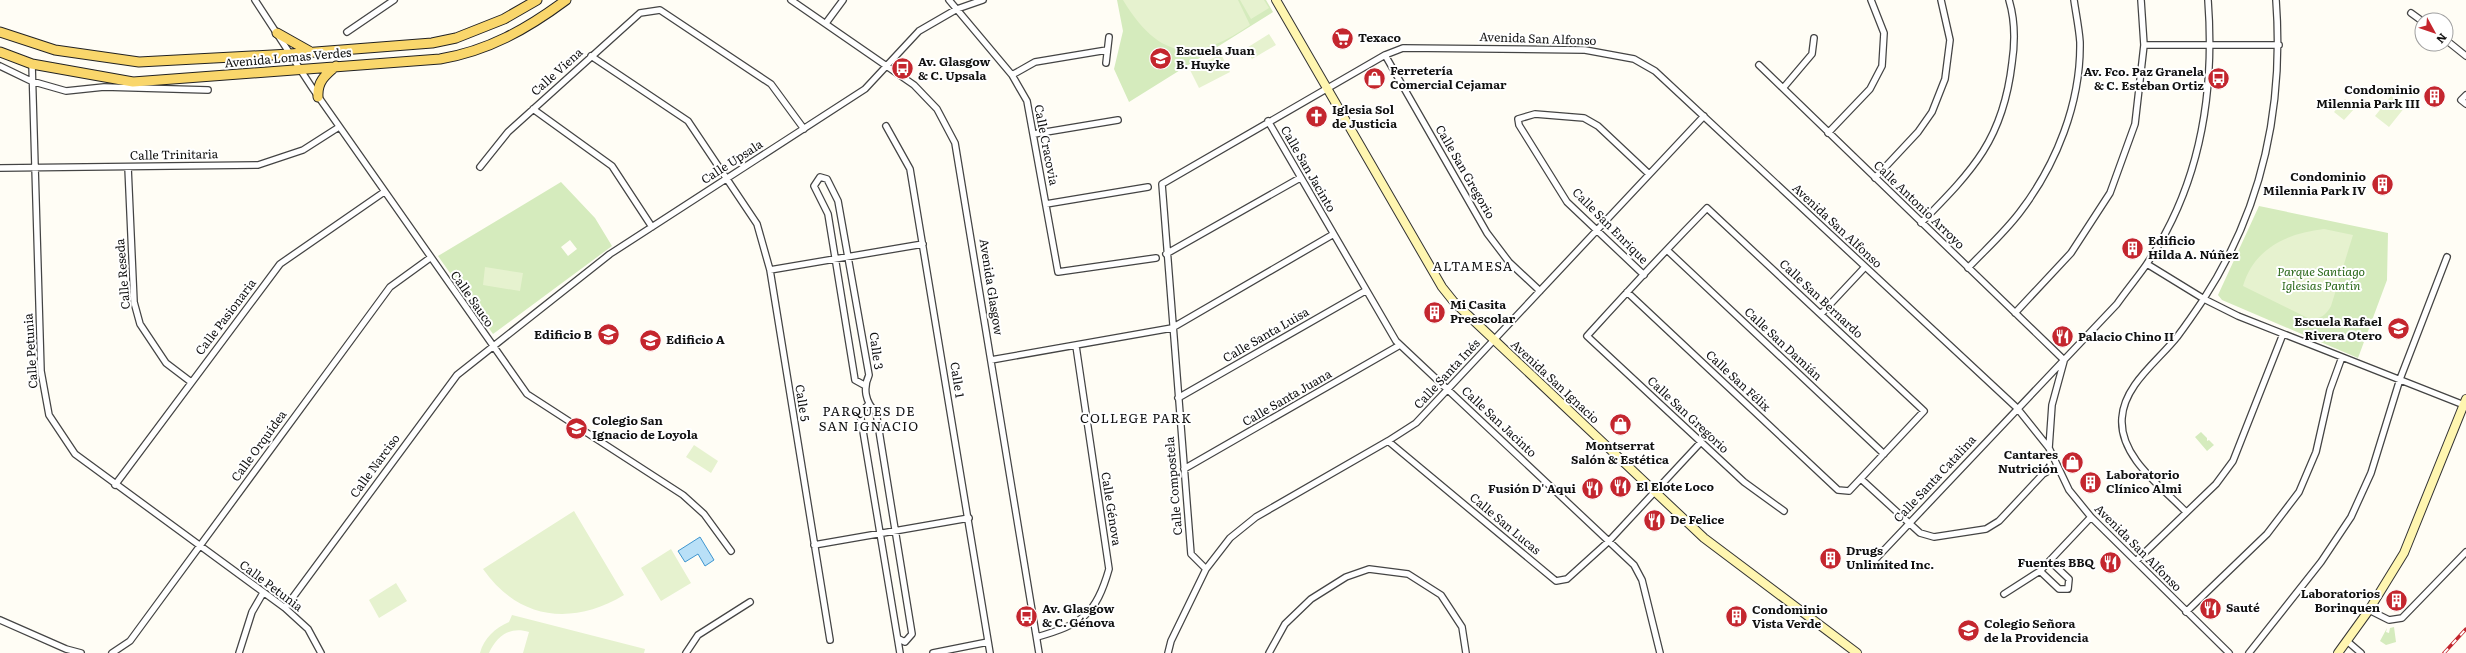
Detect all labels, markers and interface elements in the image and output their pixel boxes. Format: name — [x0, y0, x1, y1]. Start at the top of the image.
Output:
north arrow — [2414, 12, 2454, 52]
supermarket icon: Texaco — [1330, 25, 1356, 51]
street label: Avenida San Alfonso — [1479, 27, 1597, 49]
place label: Texaco — [1358, 28, 1402, 46]
text: N — [2433, 30, 2452, 48]
place label: Escuela Juan B. Huyke — [1176, 41, 1255, 73]
street label: Avenida Lomas Verdes — [224, 42, 353, 72]
street label: Calle Viena — [526, 43, 587, 100]
school or university icon: Escuela Juan B. Huyke — [1147, 45, 1173, 71]
place label: Av. Glasgow & C. Upsala — [918, 52, 991, 84]
bus stop icon: Av. Glasgow & C. Upsala — [889, 56, 915, 82]
place label: Ferretería Comercial Cejamar — [1390, 61, 1507, 93]
place label: Av. Fco. Paz Granela & C. Esteban Ortiz — [2083, 62, 2205, 94]
shop icon: Ferretería Comercial Cejamar — [1361, 65, 1387, 91]
bus stop icon: Av. Fco. Paz Granela & C. Esteban Ortiz — [2206, 66, 2232, 92]
place label: Condominio Milennia Park III — [2316, 80, 2421, 112]
building icon: Condominio Milennia Park III — [2422, 84, 2448, 110]
place label: Iglesia Sol de Justicia — [1332, 100, 1397, 132]
street label: Calle Cracovia — [1030, 103, 1064, 187]
church icon: Iglesia Sol de Justicia — [1303, 104, 1329, 130]
street label: Calle San Gregorio — [1432, 121, 1500, 222]
street label: Calle San Jacinto — [1277, 122, 1341, 215]
street label: Calle Upsala — [697, 134, 766, 188]
street label: Calle Trinitaria — [130, 144, 219, 164]
street label: Calle Antonio Arroyo — [1870, 156, 1969, 253]
place label: Condominio Milennia Park IV — [2263, 167, 2367, 199]
building icon: Condominio Milennia Park IV — [2369, 171, 2395, 197]
street label: Avenida San Alfonso — [1789, 179, 1887, 272]
street label: Calle San Enrique — [1569, 183, 1653, 267]
place label: Edificio Hilda A. Núñez — [2148, 231, 2239, 263]
building icon: Edificio Hilda A. Núñez — [2119, 235, 2145, 261]
street label: Calle Reseda — [110, 237, 134, 310]
street label: Avenida Glasgow — [975, 237, 1009, 337]
street label: Calle San Bernardo — [1776, 255, 1868, 342]
district label: ALTAMESA — [1433, 256, 1513, 275]
park label: Parque Santiago Iglesias Pantín — [2277, 262, 2365, 294]
street label: Calle Sauco — [447, 267, 499, 330]
street label: Calle Pasionaria — [190, 274, 260, 358]
place label: Mi Casita Preescolar — [1450, 295, 1516, 327]
building icon: Mi Casita Preescolar — [1421, 299, 1447, 325]
street label: Calle Santa Luisa — [1219, 302, 1312, 366]
street label: Calle San Damián — [1741, 302, 1827, 384]
street label: Calle Petunia — [18, 312, 42, 389]
place label: Escuela Rafael Rivera Otero — [2294, 312, 2383, 344]
school or university icon: Escuela Rafael Rivera Otero — [2385, 316, 2411, 342]
school or university icon: Edificio B — [595, 322, 621, 348]
restaurant icon: Palacio Chino II — [2050, 324, 2076, 350]
place label: Edificio B — [534, 325, 592, 343]
school or university icon: Edificio A — [637, 327, 663, 353]
place label: Palacio Chino II — [2078, 327, 2174, 345]
place label: Edificio A — [666, 330, 725, 348]
street label: Calle 3 — [865, 331, 889, 371]
street label: Calle Santa Inés — [1409, 334, 1484, 412]
street label: Avenida San Ignacio — [1507, 335, 1604, 427]
street label: Calle San Félix — [1702, 345, 1775, 415]
street label: Calle 1 — [946, 361, 970, 399]
street label: Calle Santa Juana — [1238, 364, 1335, 430]
street label: Calle San Gregorio — [1644, 372, 1734, 457]
street label: Calle San Jacinto — [1458, 382, 1541, 461]
street label: Calle 5 — [791, 383, 815, 423]
district label: PARQUES DE SAN IGNACIO — [819, 401, 919, 435]
street label: Calle Orquídea — [226, 405, 291, 485]
district label: COLLEGE PARK — [1080, 408, 1192, 427]
place label: Colegio San Ignacio de Loyola — [592, 411, 698, 443]
shop icon: Montserrat Salón & Estética — [1607, 412, 1633, 438]
school or university icon: Colegio San Ignacio de Loyola — [563, 415, 589, 441]
street label: Calle Narciso — [345, 430, 404, 501]
street label: Calle Santa Catalina — [1889, 430, 1980, 526]
street label: Calle Compostela — [1160, 435, 1186, 536]
place label: Montserrat Salón & Estética — [1571, 436, 1669, 468]
place label: Cantares Nutrición — [1998, 445, 2059, 477]
shop icon: Cantares Nutrición — [2060, 449, 2086, 475]
place label: Laboratorio Clínico Almi — [2106, 465, 2183, 497]
building icon: Laboratorio Clínico Almi — [2077, 469, 2103, 495]
street label: Calle Génova — [1097, 471, 1127, 548]
restaurant icon: El Elote Loco — [1607, 474, 1633, 500]
restaurant icon: Fusión D' Aqui — [1579, 476, 1605, 502]
place label: El Elote Loco — [1636, 477, 1714, 495]
place label: Fusión D' Aqui — [1488, 479, 1577, 497]
street label: Calle San Lucas — [1466, 488, 1545, 559]
street label: Avenida San Alfonso — [2091, 500, 2186, 595]
restaurant icon: De Felice — [1642, 507, 1668, 533]
place label: De Felice — [1670, 510, 1724, 528]
place label: Drugs Unlimited Inc. — [1846, 541, 1934, 573]
building icon: Drugs Unlimited Inc. — [1818, 545, 1844, 571]
restaurant icon: Fuentes BBQ — [2097, 550, 2123, 576]
place label: Fuentes BBQ — [2017, 553, 2096, 571]
street label: Calle Petunia — [236, 555, 308, 615]
place label: Laboratorios Borinquen — [2301, 584, 2381, 616]
building icon: Laboratorios Borinquen — [2383, 588, 2409, 614]
restaurant icon: Sauté — [2198, 595, 2224, 621]
place label: Sauté — [2226, 598, 2260, 616]
place label: Av. Glasgow & C. Génova — [1042, 599, 1115, 631]
place label: Condominio Vista Verde — [1752, 600, 1828, 632]
bus stop icon: Av. Glasgow & C. Génova — [1014, 603, 1040, 629]
building icon: Condominio Vista Verde — [1724, 604, 1750, 630]
place label: Colegio Señora de la Providencia — [1984, 614, 2089, 646]
school or university icon: Colegio Señora de la Providencia — [1955, 618, 1981, 644]

